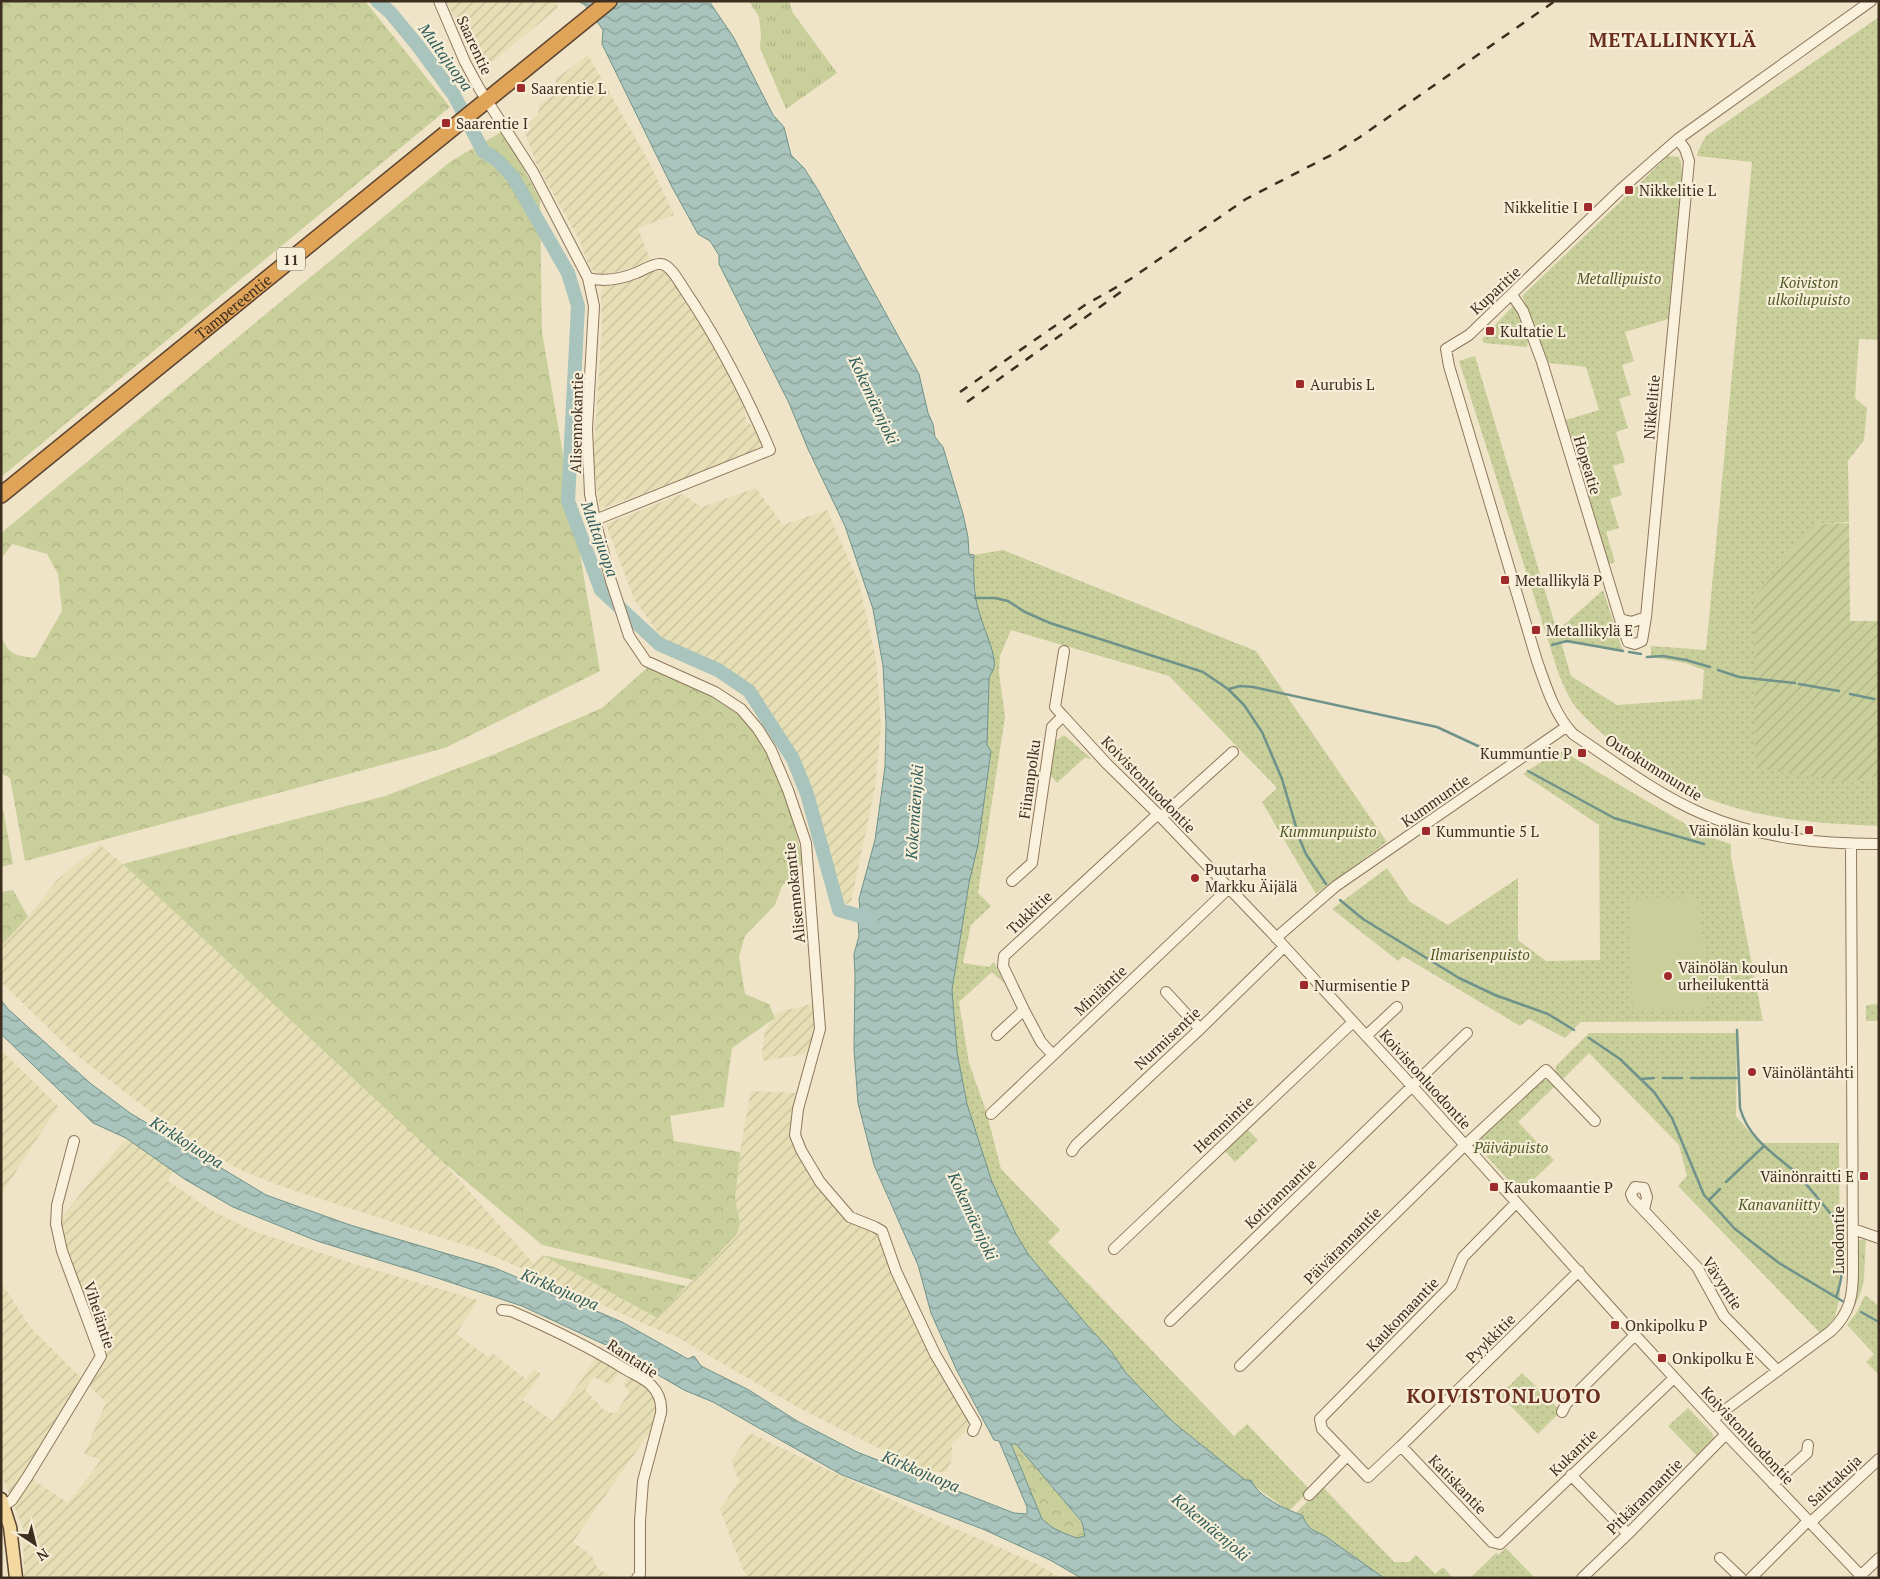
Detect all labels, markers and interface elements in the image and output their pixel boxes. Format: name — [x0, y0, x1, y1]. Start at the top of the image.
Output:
street label: Saarentie — [453, 12, 497, 78]
water label: Multajuopa — [413, 18, 478, 96]
district label: METALLINKYLÄ — [1589, 26, 1757, 53]
place label: Saarentie L — [531, 78, 606, 98]
marker: Saarentie L — [515, 82, 527, 94]
place label: Saarentie I — [456, 113, 528, 133]
marker: Saarentie I — [440, 117, 452, 129]
place label: Nikkelitie L — [1639, 180, 1716, 200]
marker: Nikkelitie L — [1623, 184, 1635, 196]
place label: Nikkelitie I — [1504, 197, 1578, 217]
marker: Nikkelitie I — [1582, 201, 1594, 213]
road number: 11 — [277, 248, 305, 270]
street label: Kuparitie — [1465, 261, 1525, 319]
park label: Metallipuisto — [1576, 268, 1662, 288]
street label: Tampereentie — [191, 269, 275, 343]
park label: Koiviston ulkoilupuisto — [1768, 272, 1851, 309]
place label: Kultatie L — [1500, 321, 1565, 341]
marker: Kultatie L — [1484, 325, 1496, 337]
water label: Kokemäenjoki — [844, 351, 904, 448]
street label: Alisennokantie — [565, 372, 587, 474]
place label: Aurubis L — [1310, 374, 1374, 394]
street label: Nikkelitie — [1638, 374, 1664, 440]
marker: Aurubis L — [1294, 378, 1306, 390]
street label: Hopeatie — [1570, 433, 1606, 497]
water label: Multajuopa — [576, 497, 624, 580]
place label: Metallikylä P — [1515, 570, 1602, 590]
marker: Metallikylä P — [1499, 574, 1511, 586]
place label: Metallikylä E — [1546, 620, 1633, 640]
marker: Metallikylä E — [1530, 624, 1542, 636]
street label: Outokummuntie — [1602, 729, 1706, 805]
street label: Koivistonluodontie — [1097, 731, 1201, 837]
street label: Fiinanpolku — [1014, 738, 1045, 820]
place label: Kummuntie P — [1480, 743, 1572, 763]
marker: Kummuntie P — [1576, 747, 1588, 759]
water label: Kokemäenjoki — [900, 763, 928, 861]
street label: Kummuntie — [1397, 769, 1473, 831]
place label: Väinölän koulu I — [1689, 820, 1799, 840]
park label: Kummunpuisto — [1278, 821, 1377, 841]
place label: Kummuntie 5 L — [1436, 821, 1539, 841]
marker: Väinölän koulu I — [1803, 824, 1815, 836]
marker: Kummuntie 5 L — [1420, 825, 1432, 837]
street label: Alisennokantie — [779, 842, 809, 944]
place label: Puutarha Markku Äijälä — [1205, 859, 1298, 896]
marker: Puutarha Markku Äijälä — [1189, 872, 1201, 884]
street label: Tukkitie — [1002, 886, 1056, 938]
park label: Ilmarisenpuisto — [1429, 944, 1530, 964]
place label: Väinölän koulun urheilukenttä — [1678, 957, 1788, 994]
street label: Miniäntie — [1069, 961, 1131, 1019]
marker: Väinölän koulun urheilukenttä — [1662, 970, 1674, 982]
place label: Nurmisentie P — [1314, 975, 1410, 995]
marker: Nurmisentie P — [1298, 979, 1310, 991]
street label: Nurmisentie — [1130, 1002, 1204, 1074]
street label: Koivistonluodontie — [1376, 1025, 1476, 1133]
place label: Väinöläntähti — [1762, 1062, 1854, 1082]
marker: Väinöläntähti — [1746, 1066, 1758, 1078]
street label: Hemmintie — [1189, 1091, 1257, 1157]
water label: Kirkkojuopa — [145, 1110, 228, 1173]
park label: Päiväpuisto — [1473, 1137, 1549, 1157]
street label: Kotirannantie — [1240, 1154, 1320, 1232]
place label: Väinönraitti E — [1760, 1166, 1854, 1186]
water label: Kokemäenjoki — [943, 1167, 1003, 1264]
marker: Väinönraitti E — [1858, 1170, 1870, 1182]
place label: Kaukomaantie P — [1504, 1177, 1613, 1197]
marker: Kaukomaantie P — [1488, 1181, 1500, 1193]
park label: Kanavaniitty — [1737, 1194, 1821, 1214]
street label: Päivärannantie — [1299, 1202, 1385, 1288]
street label: Luodontie — [1828, 1206, 1848, 1274]
street label: Vävyntie — [1698, 1253, 1748, 1313]
water label: Kirkkojuopa — [517, 1262, 602, 1315]
street label: Kaukomaantie — [1361, 1272, 1443, 1356]
street label: Viheläntie — [80, 1279, 120, 1351]
street label: Pyykkitie — [1461, 1309, 1519, 1367]
place label: Onkipolku P — [1625, 1315, 1708, 1335]
marker: Onkipolku P — [1609, 1319, 1621, 1331]
street label: Rantatie — [604, 1334, 662, 1382]
place label: Onkipolku E — [1672, 1348, 1754, 1368]
marker: Onkipolku E — [1656, 1352, 1668, 1364]
street label: Koivistonluodontie — [1697, 1381, 1799, 1489]
district label: KOIVISTONLUOTO — [1407, 1382, 1601, 1409]
street label: Kukantie — [1544, 1424, 1602, 1480]
water label: Kirkkojuopa — [878, 1444, 963, 1497]
street label: Katiskantie — [1425, 1450, 1491, 1518]
street label: Saittakuja — [1803, 1450, 1866, 1510]
street label: Pitkärannantie — [1602, 1454, 1686, 1538]
water label: Kokemäenjoki — [1167, 1487, 1255, 1566]
north arrow — [10, 1519, 60, 1569]
text: N — [33, 1544, 53, 1566]

